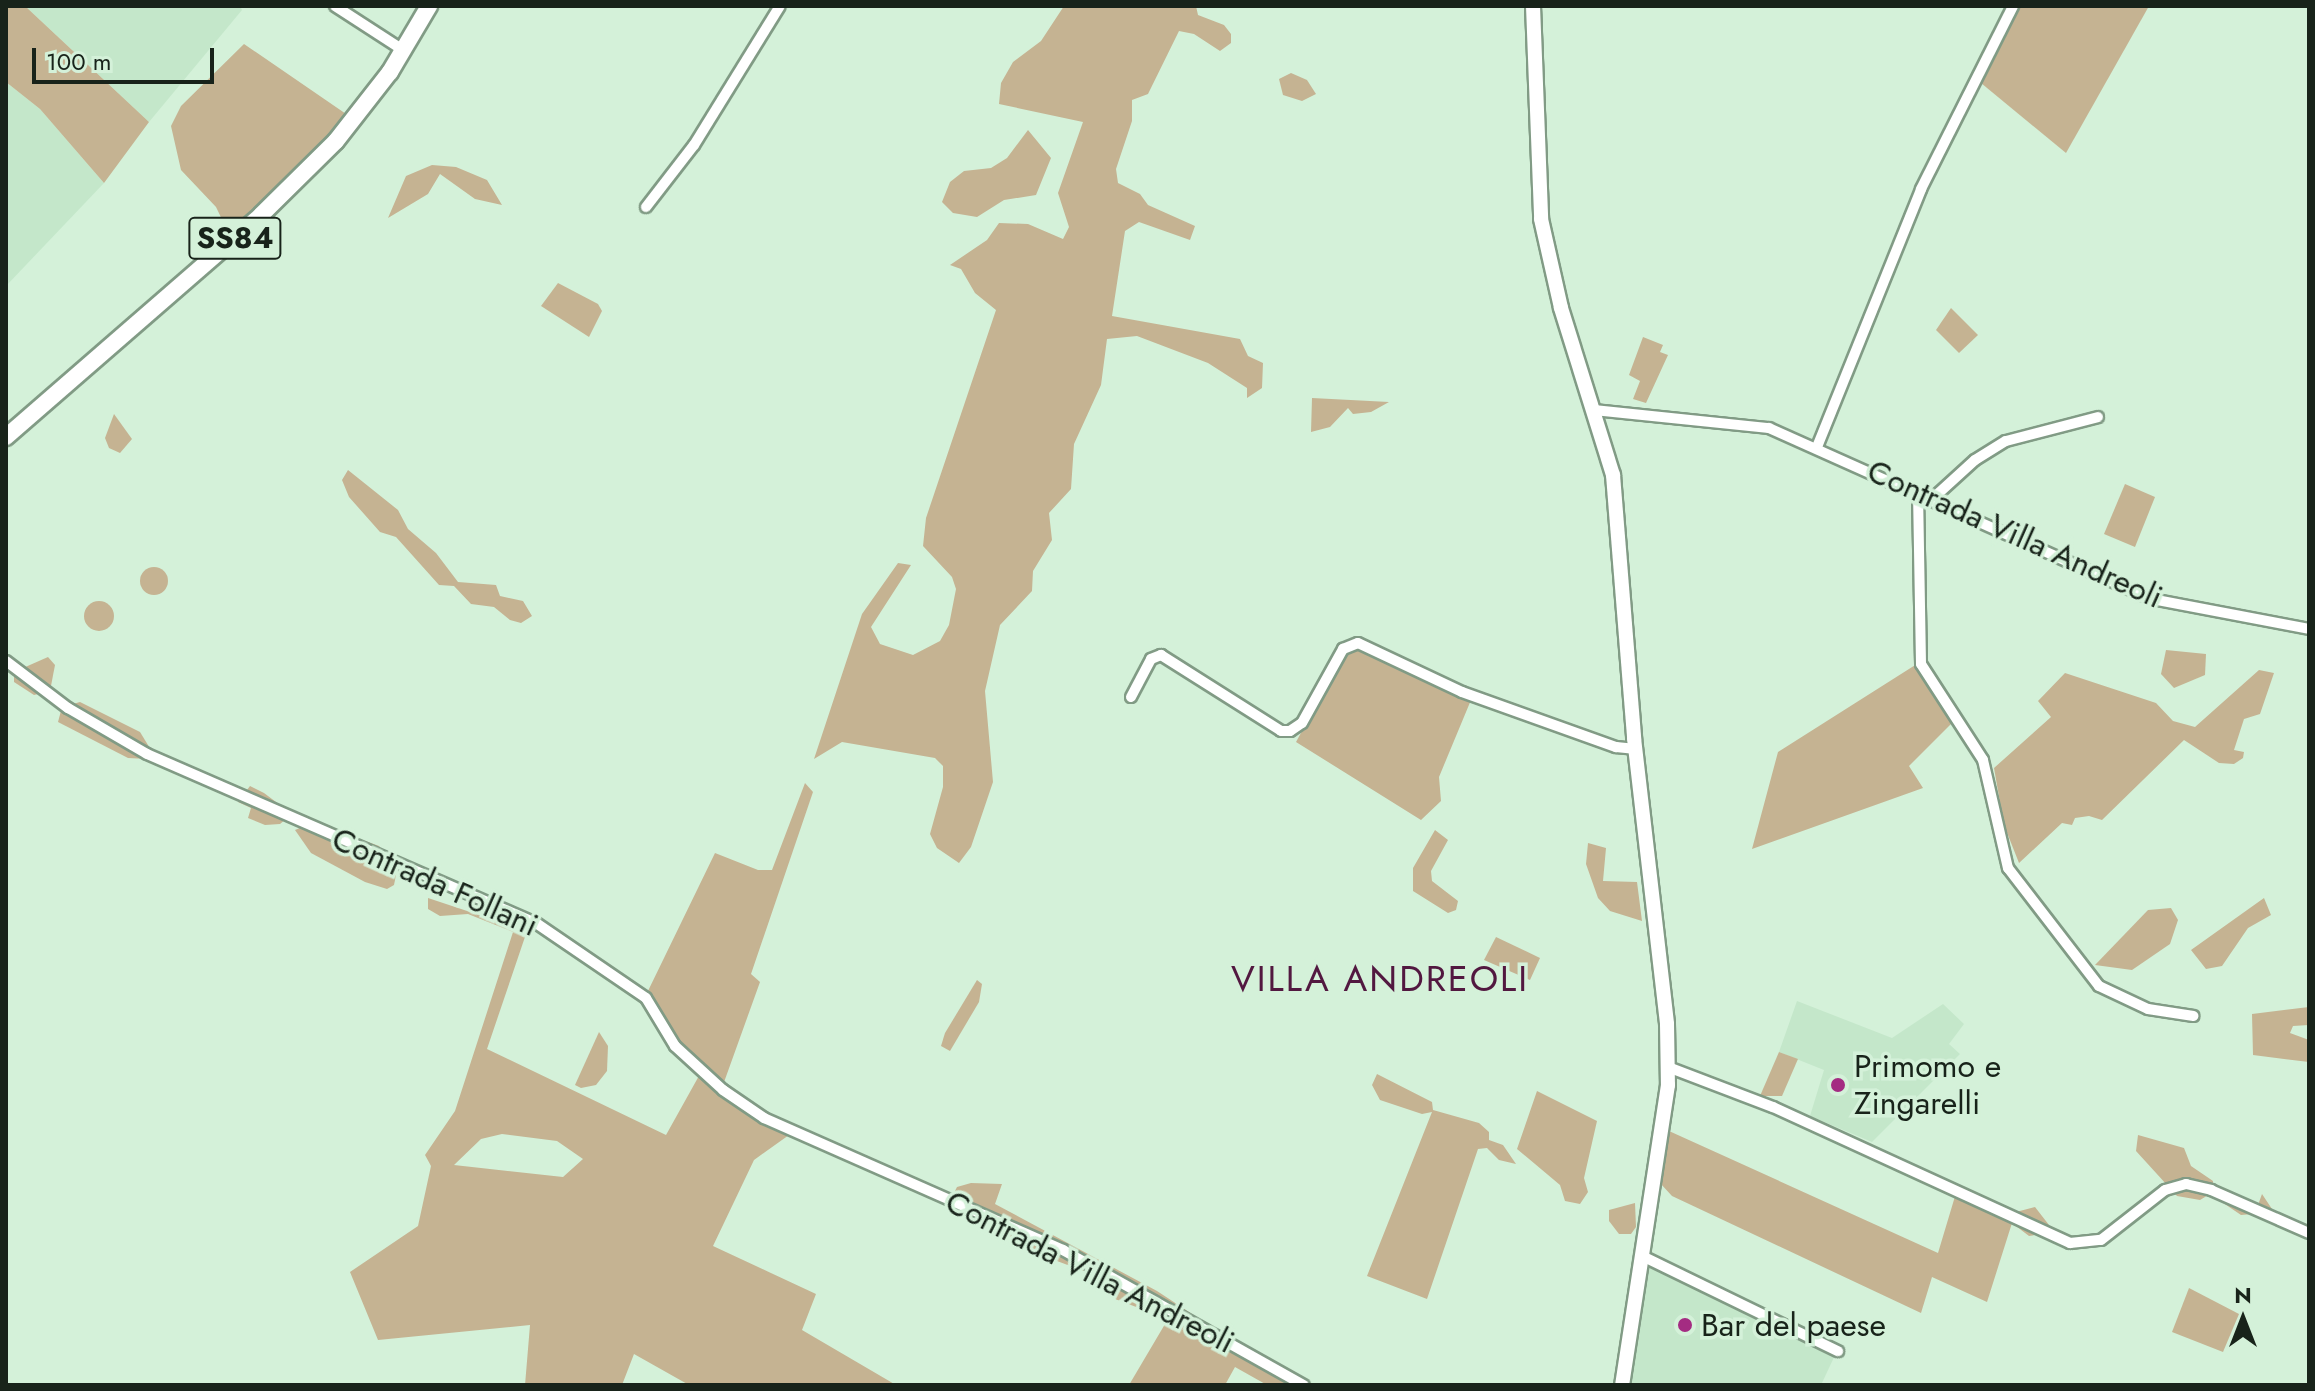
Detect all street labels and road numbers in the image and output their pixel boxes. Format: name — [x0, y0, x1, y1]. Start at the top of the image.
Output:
road number: SS84 — [187, 212, 283, 264]
street label: Contrada Villa Andreoli — [1862, 452, 2168, 616]
street label: Contrada Follani — [326, 819, 544, 945]
street label: Contrada Villa Andreoli — [939, 1183, 1241, 1361]

